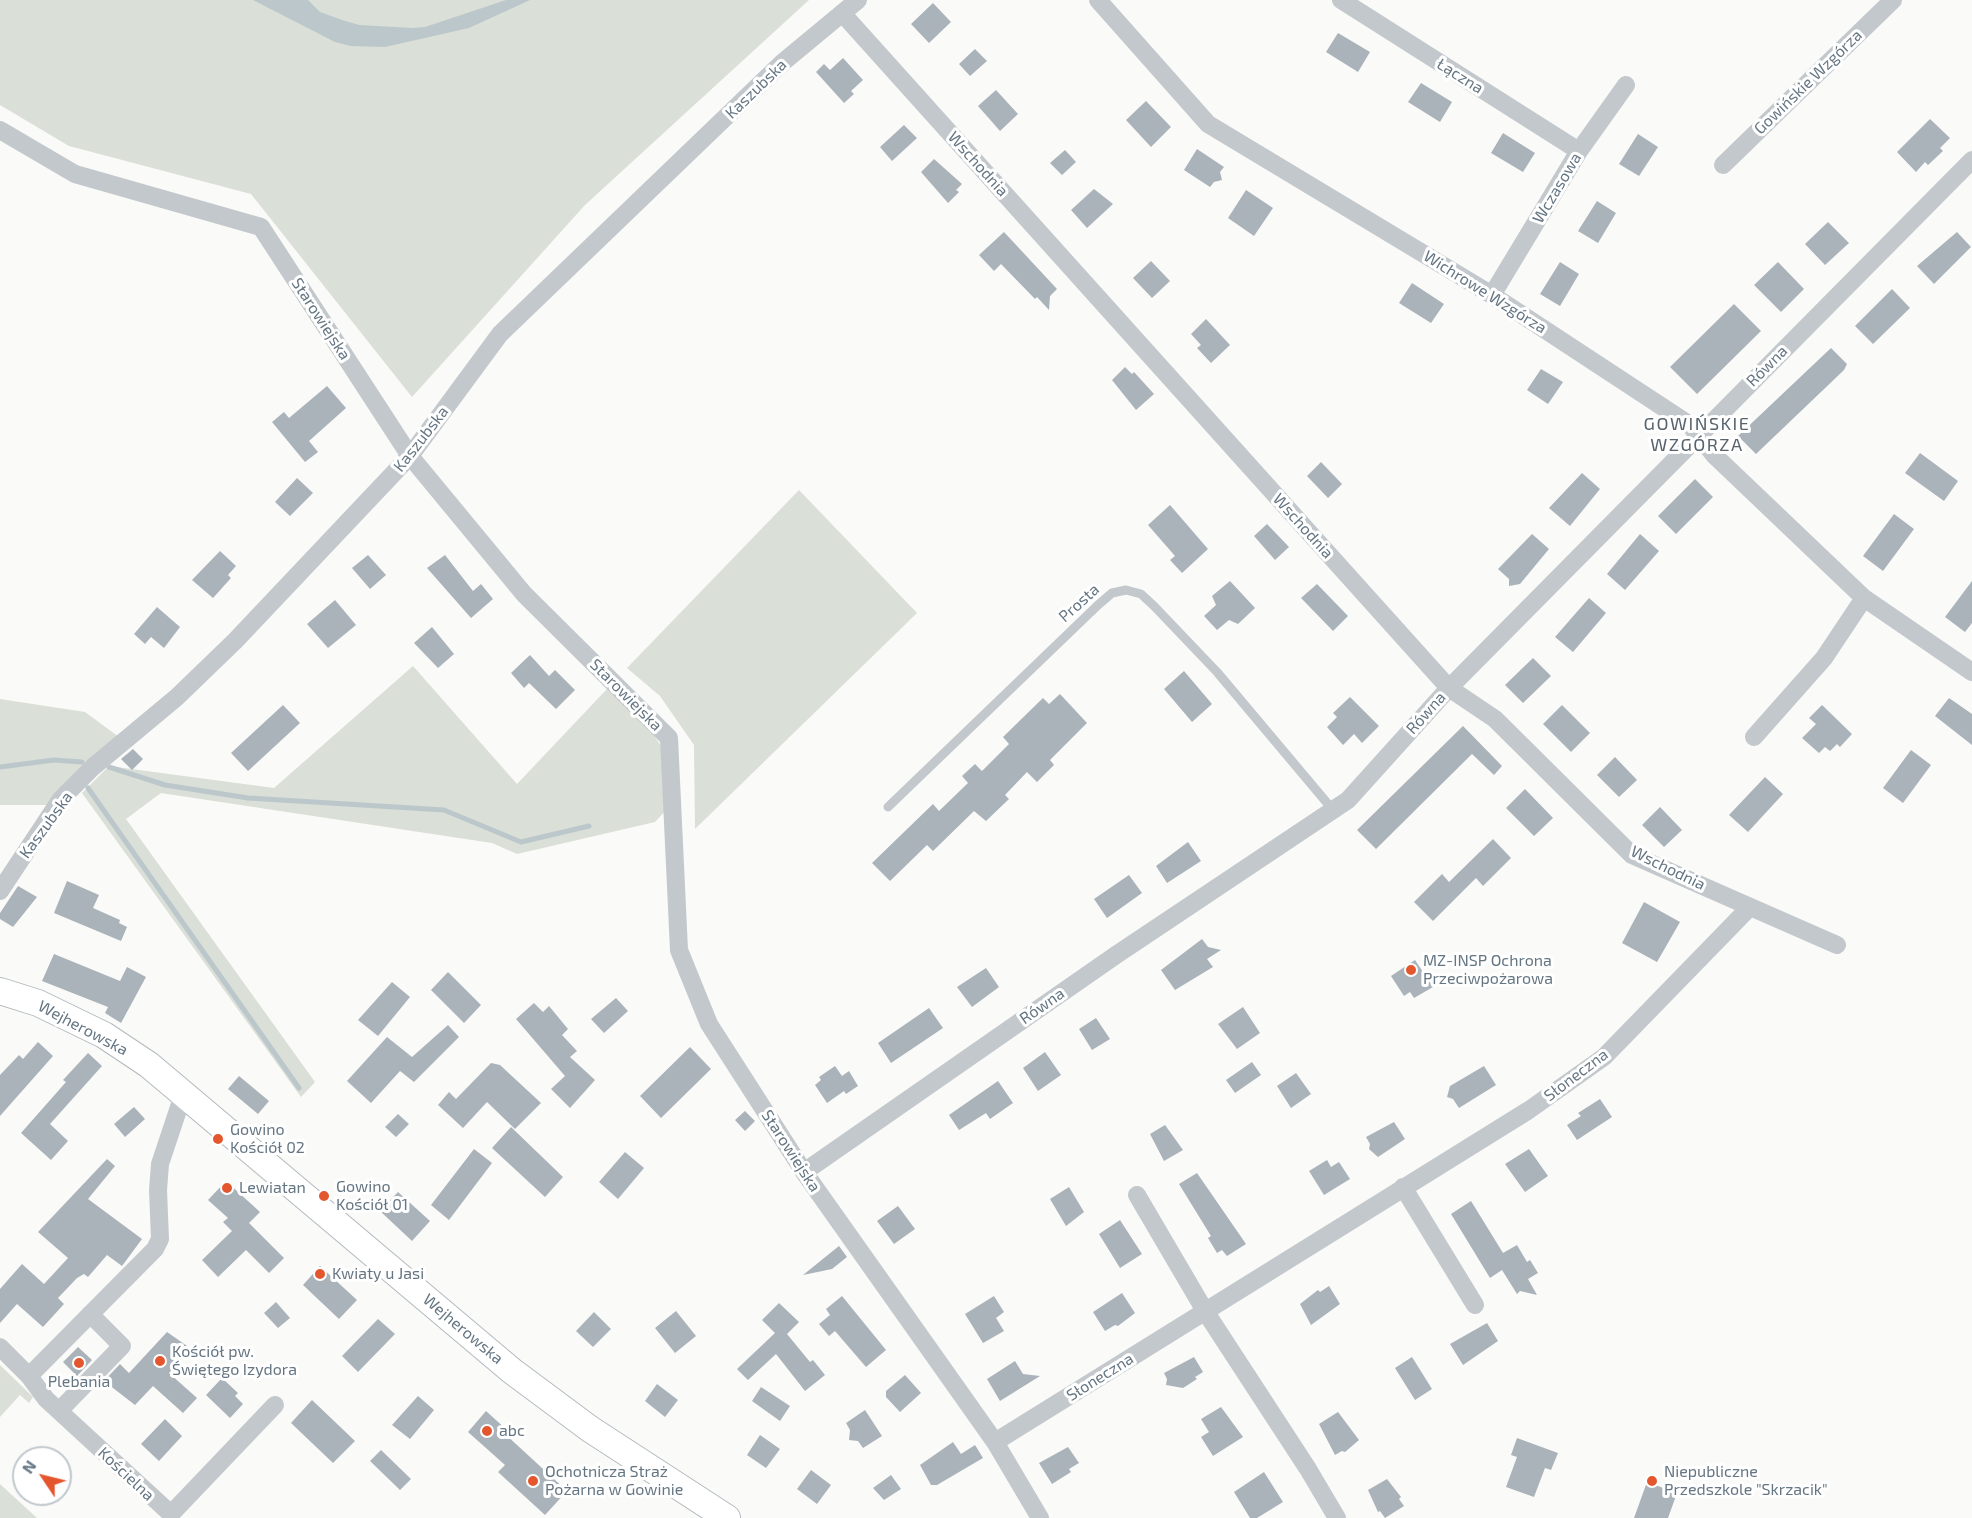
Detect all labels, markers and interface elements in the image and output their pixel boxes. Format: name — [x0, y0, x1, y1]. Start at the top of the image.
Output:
street label: Gowińskie Wzgórza — [1750, 26, 1866, 138]
street label: Łączna — [1433, 54, 1487, 98]
street label: Kaszubska — [721, 55, 791, 123]
street label: Wschodnia — [944, 128, 1012, 200]
street label: Wczasowa — [1528, 149, 1586, 227]
street label: Wichrowe Wzgórza — [1420, 246, 1550, 338]
street label: Starowiejska — [287, 274, 355, 364]
street label: Równa — [1742, 341, 1792, 391]
street label: Kaszubska — [389, 402, 453, 476]
district label: GOWIŃSKIE WZGÓRZA — [1644, 413, 1750, 456]
street label: Wschodnia — [1269, 490, 1337, 562]
street label: Prosta — [1055, 580, 1103, 626]
street label: Starowiejska — [586, 655, 666, 735]
street label: Równa — [1402, 688, 1450, 738]
street label: Kaszubska — [15, 788, 77, 862]
street label: Wschodnia — [1628, 842, 1708, 894]
place label: MZ-INSP Ochrona Przeciwpożarowa — [1423, 951, 1553, 989]
marker: MZ-INSP Ochrona Przeciwpożarowa — [1404, 963, 1418, 977]
street label: Równa — [1016, 984, 1068, 1028]
street label: Wejherowska — [35, 996, 131, 1060]
street label: Słoneczna — [1540, 1045, 1612, 1105]
street label: Starowiejska — [757, 1106, 825, 1196]
place label: Gowino Kościół 02 — [230, 1120, 305, 1158]
marker: Gowino Kościół 02 — [211, 1132, 225, 1146]
place label: Gowino Kościół 01 — [336, 1177, 408, 1215]
place label: Lewiatan — [239, 1178, 306, 1198]
marker: Lewiatan — [220, 1181, 234, 1195]
marker: Gowino Kościół 01 — [317, 1189, 331, 1203]
place label: Kwiaty u Jasi — [332, 1264, 424, 1284]
marker: Kwiaty u Jasi — [313, 1267, 327, 1281]
street label: Wejherowska — [419, 1290, 507, 1368]
place label: Kościół pw. Świętego Izydora — [172, 1342, 297, 1380]
street label: Słoneczna — [1063, 1349, 1137, 1405]
marker: Kościół pw. Świętego Izydora — [153, 1354, 167, 1368]
marker: Plebania — [72, 1356, 86, 1370]
place label: Plebania — [48, 1372, 110, 1392]
place label: abc — [499, 1421, 525, 1441]
marker: abc — [480, 1424, 494, 1438]
street label: Kościelna — [94, 1443, 158, 1505]
north arrow — [12, 1446, 72, 1506]
text: N — [17, 1456, 40, 1477]
place label: Ochotnicza Straż Pożarna w Gowinie — [545, 1462, 683, 1500]
place label: Niepubliczne Przedszkole "Skrzacik" — [1664, 1462, 1828, 1500]
marker: Ochotnicza Straż Pożarna w Gowinie — [526, 1474, 540, 1488]
marker: Niepubliczne Przedszkole "Skrzacik" — [1645, 1474, 1659, 1488]

